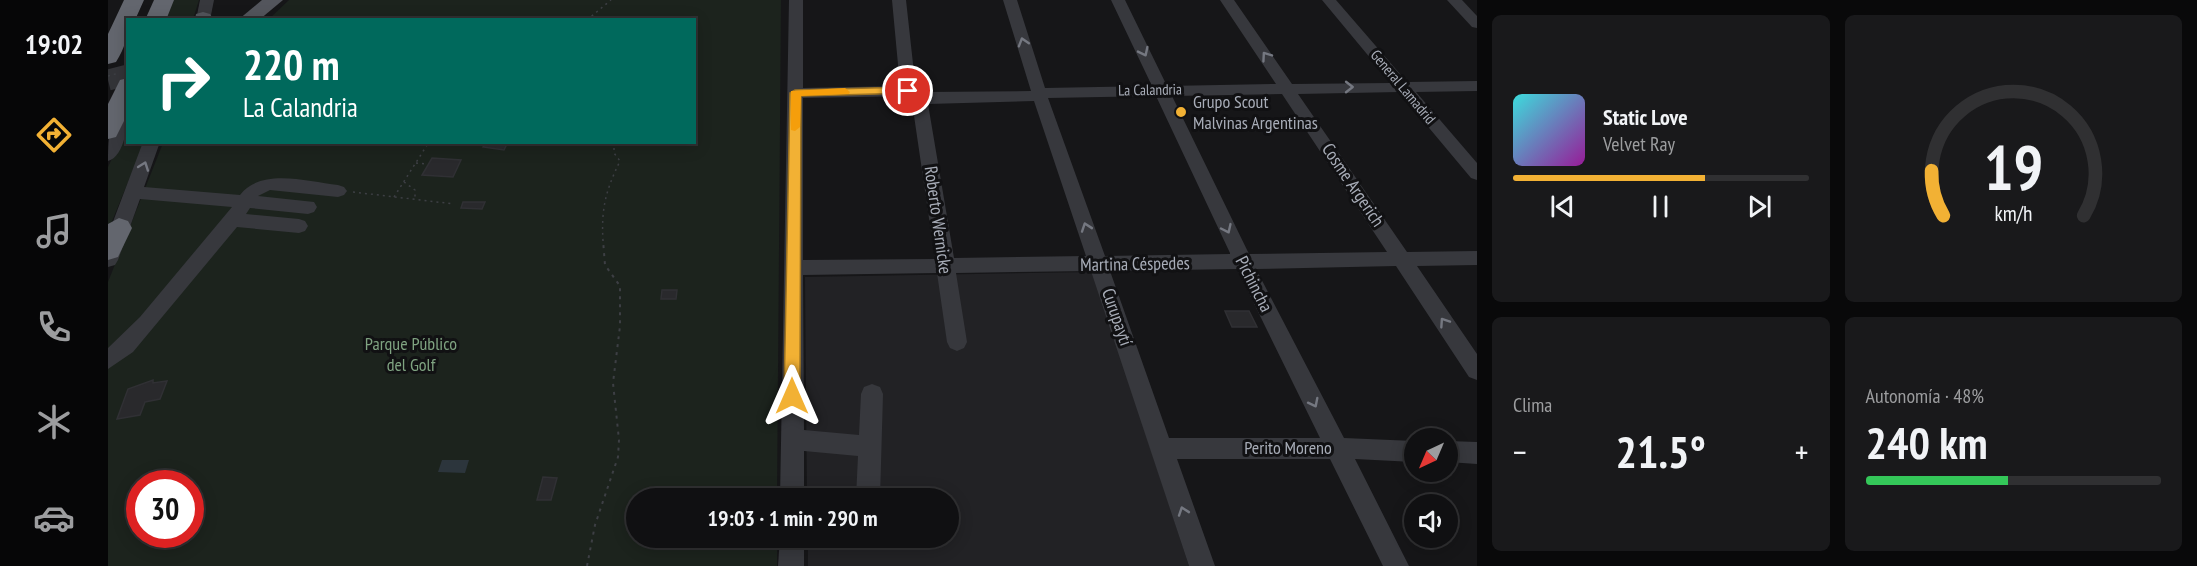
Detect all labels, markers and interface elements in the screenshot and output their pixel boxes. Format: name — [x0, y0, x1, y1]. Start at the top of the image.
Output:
text: 19:02 — [25, 27, 83, 61]
text: 220 m — [243, 37, 340, 92]
one-way arrow — [1018, 37, 1030, 48]
icon: right — [144, 42, 222, 120]
one-way arrow — [1137, 46, 1148, 57]
street label: General Lamadrid — [1367, 46, 1440, 128]
one-way arrow — [1262, 51, 1273, 62]
pin — [882, 65, 933, 116]
icon: arrive — [891, 74, 924, 107]
street label: La Calandria — [1118, 79, 1182, 100]
one-way arrow — [1345, 81, 1354, 93]
text: La Calandria — [243, 90, 358, 124]
place label: Grupo Scout Malvinas Argentinas — [1193, 90, 1318, 134]
text: Static Love — [1603, 103, 1688, 131]
marker: Grupo Scout Malvinas Argentinas — [1174, 105, 1188, 119]
icon: directions — [33, 114, 75, 156]
text: 19 — [1983, 126, 2043, 207]
text: Velvet Ray — [1603, 131, 1675, 157]
street label: Cosme Argerich — [1317, 139, 1390, 231]
one-way arrow — [136, 161, 149, 172]
street label: Roberto Wernicke — [920, 165, 957, 275]
icon: previous — [1546, 190, 1579, 223]
icon: pause — [1644, 190, 1677, 223]
icon: next — [1743, 190, 1776, 223]
text: km/h — [1994, 199, 2032, 227]
icon: music — [33, 210, 75, 252]
one-way arrow — [1081, 222, 1094, 233]
one-way arrow — [1220, 222, 1232, 233]
street label: Martina Céspedes — [1080, 251, 1190, 276]
street label: Pichincha — [1231, 252, 1278, 316]
street label: Curupaytí — [1097, 285, 1138, 349]
icon: phone — [33, 306, 75, 348]
one-way arrow — [1441, 318, 1452, 329]
park label: Parque Público del Golf — [365, 332, 457, 376]
position arrow — [760, 364, 824, 428]
text: Autonomía · 48% — [1866, 383, 1984, 409]
text: Clima — [1513, 392, 1552, 418]
one-way arrow — [1307, 397, 1318, 408]
icon: climate — [33, 401, 75, 443]
text: 240 km — [1866, 413, 1988, 471]
text: 21.5° — [1616, 422, 1706, 480]
north arrow — [1404, 428, 1458, 482]
map controls — [1404, 428, 1458, 548]
text: − — [1513, 430, 1527, 473]
text: + — [1795, 430, 1808, 473]
street label: Perito Moreno — [1244, 436, 1332, 459]
speed limit sign: 30 — [126, 470, 204, 548]
button: sound — [1404, 494, 1458, 548]
icon: car — [33, 497, 75, 539]
text: 19:03 · 1 min · 290 m — [707, 504, 878, 532]
one-way arrow — [1178, 506, 1190, 517]

